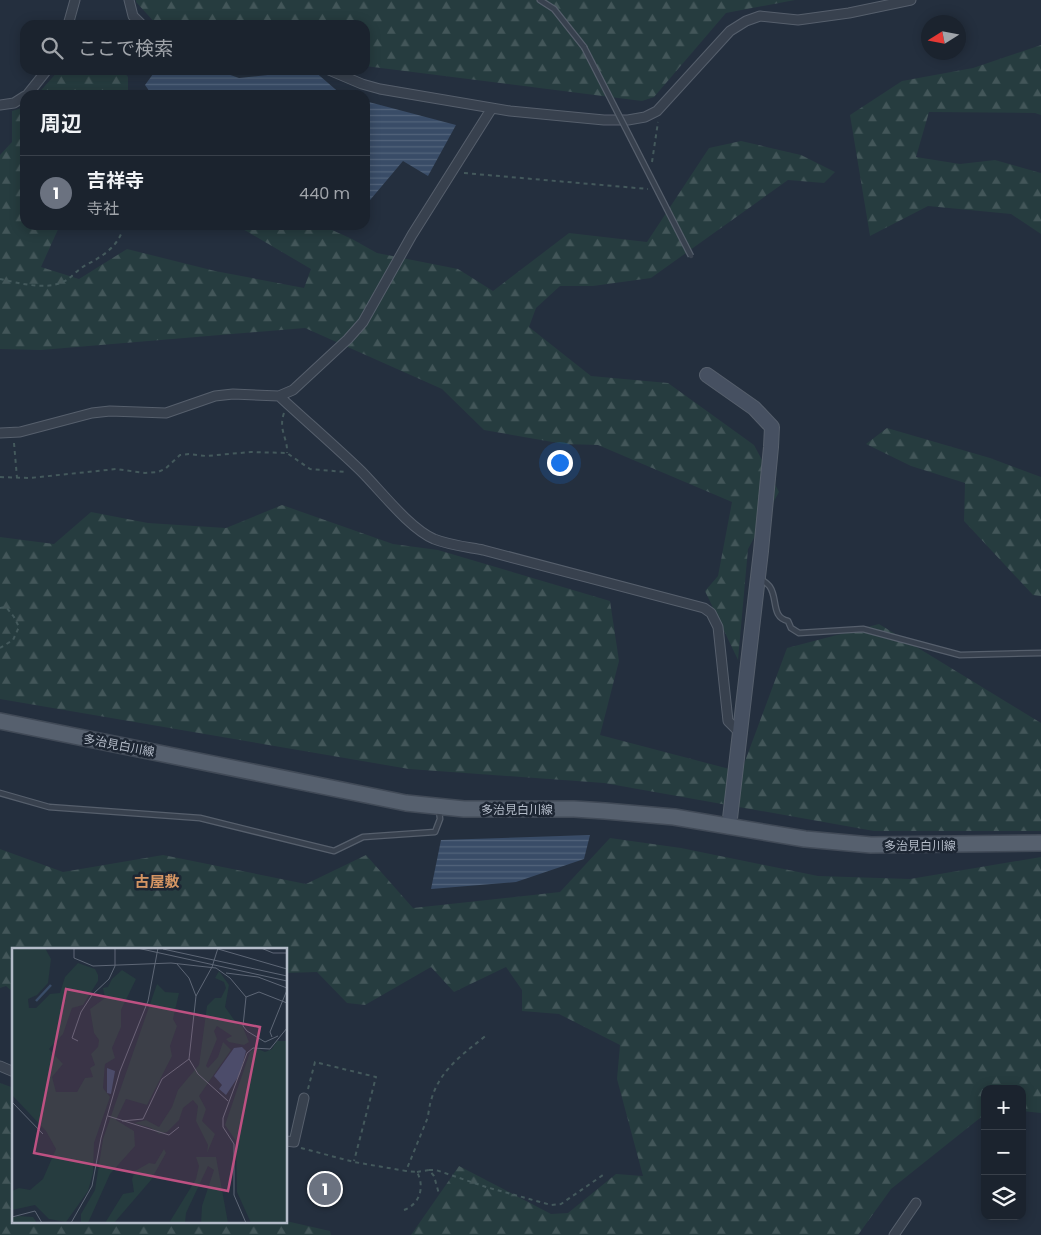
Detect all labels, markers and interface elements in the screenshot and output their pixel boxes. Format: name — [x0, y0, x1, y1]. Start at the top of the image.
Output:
north arrow — [921, 15, 966, 60]
search box — [20, 20, 370, 75]
icon: search — [38, 34, 66, 62]
text: ここで検索 — [78, 35, 173, 62]
text: 周辺 — [40, 109, 82, 138]
text: 吉祥寺 — [87, 167, 144, 194]
text: 1 — [53, 182, 59, 205]
text: 440 m — [299, 182, 350, 205]
text: 寺社 — [87, 197, 119, 220]
your location — [547, 450, 573, 476]
street label: 多治見白川線 — [82, 730, 156, 760]
street label: 多治見白川線 — [481, 801, 553, 818]
street label: 多治見白川線 — [884, 837, 956, 854]
district label: 古屋敷 — [134, 871, 180, 892]
inset map — [12, 948, 288, 1222]
map controls — [981, 1085, 1026, 1220]
button: + — [981, 1085, 1026, 1130]
button: − — [981, 1130, 1026, 1175]
pin: 1 — [309, 1170, 341, 1208]
button: layers — [981, 1175, 1026, 1220]

